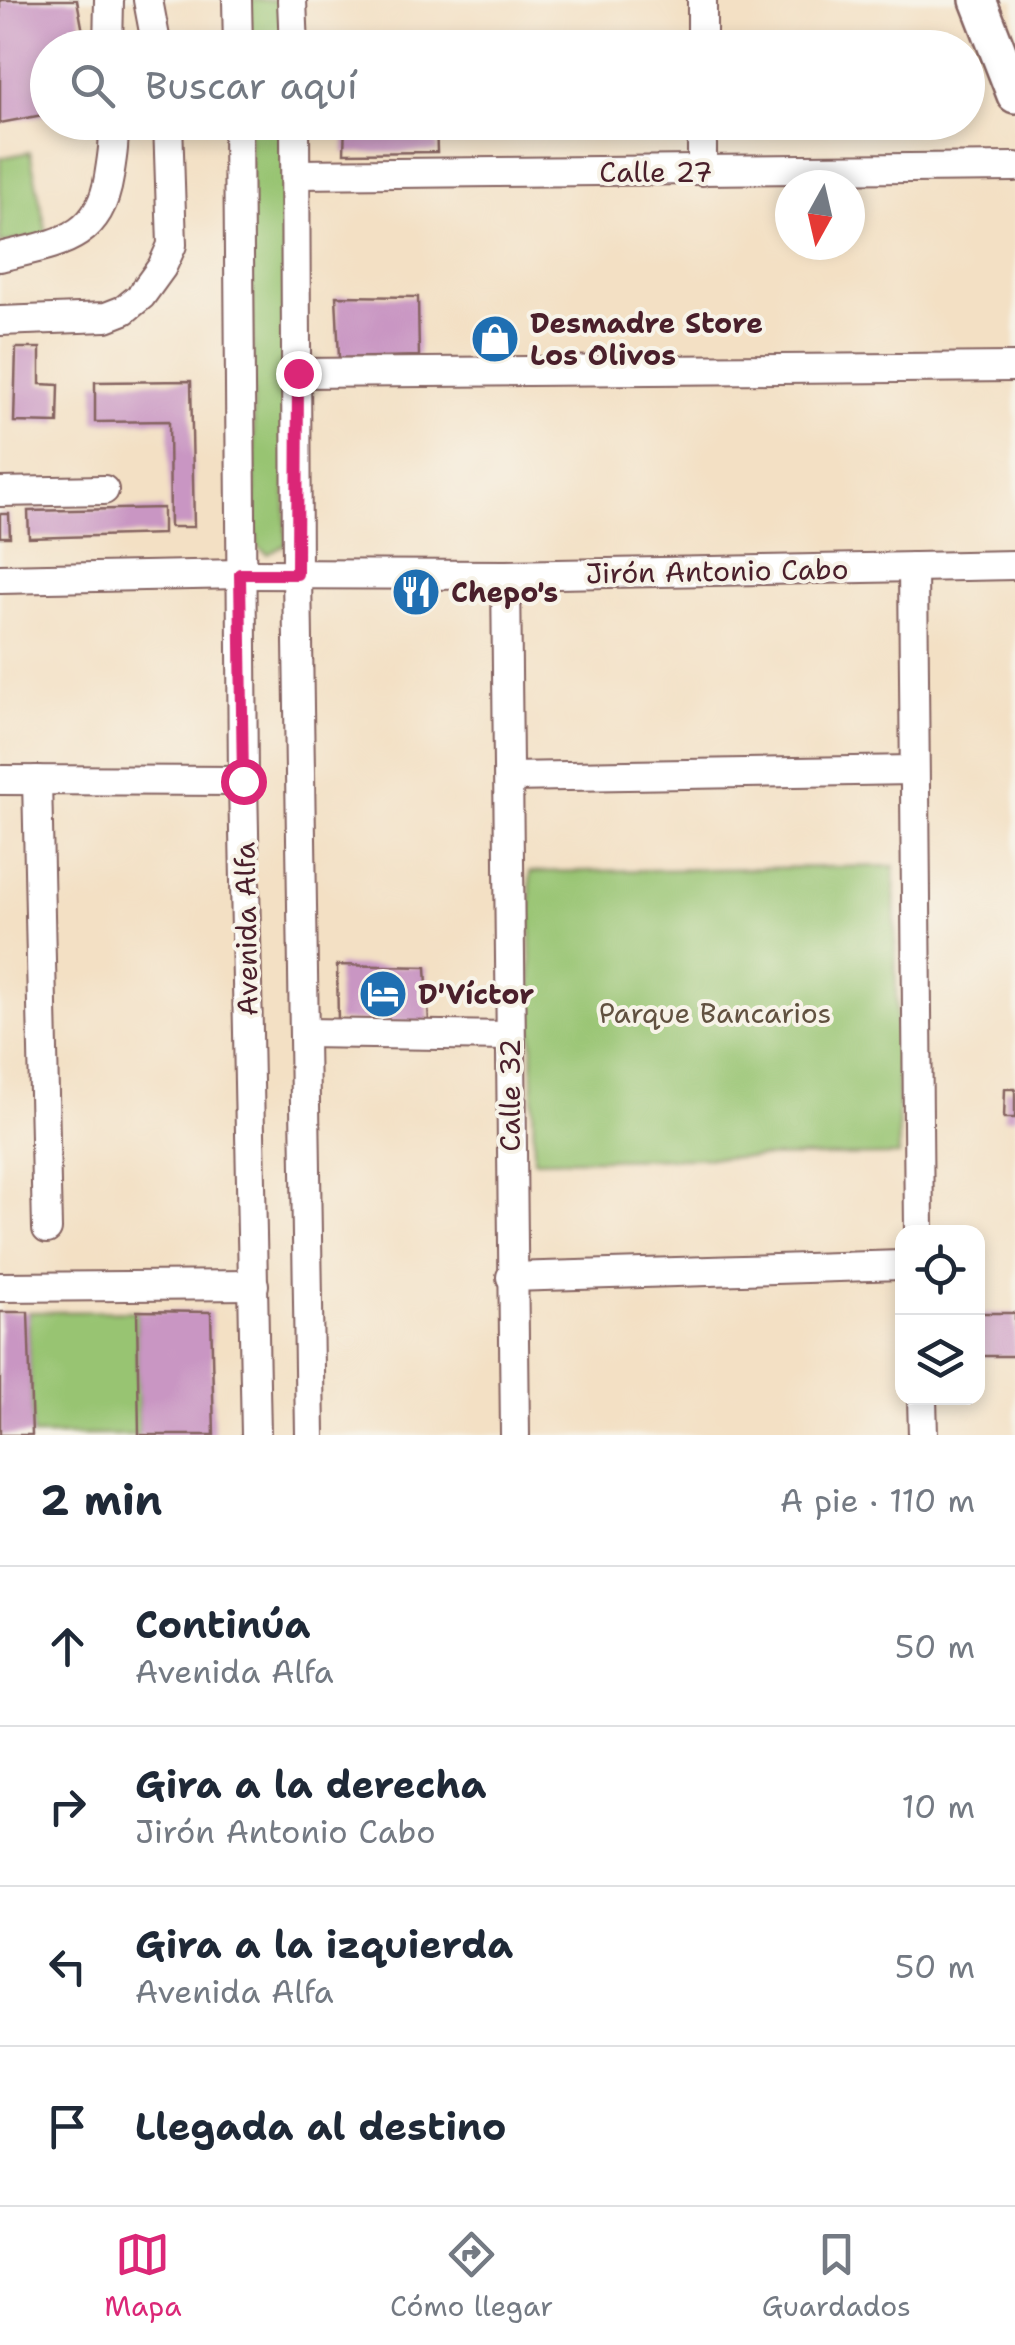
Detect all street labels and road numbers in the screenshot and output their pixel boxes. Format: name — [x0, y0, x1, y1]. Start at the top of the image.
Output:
street label: Calle 27 — [599, 153, 713, 191]
street label: Jirón Antonio Cabo — [585, 550, 849, 592]
street label: Avenida Alfa — [225, 842, 267, 1016]
street label: Calle 32 — [491, 1038, 529, 1152]

